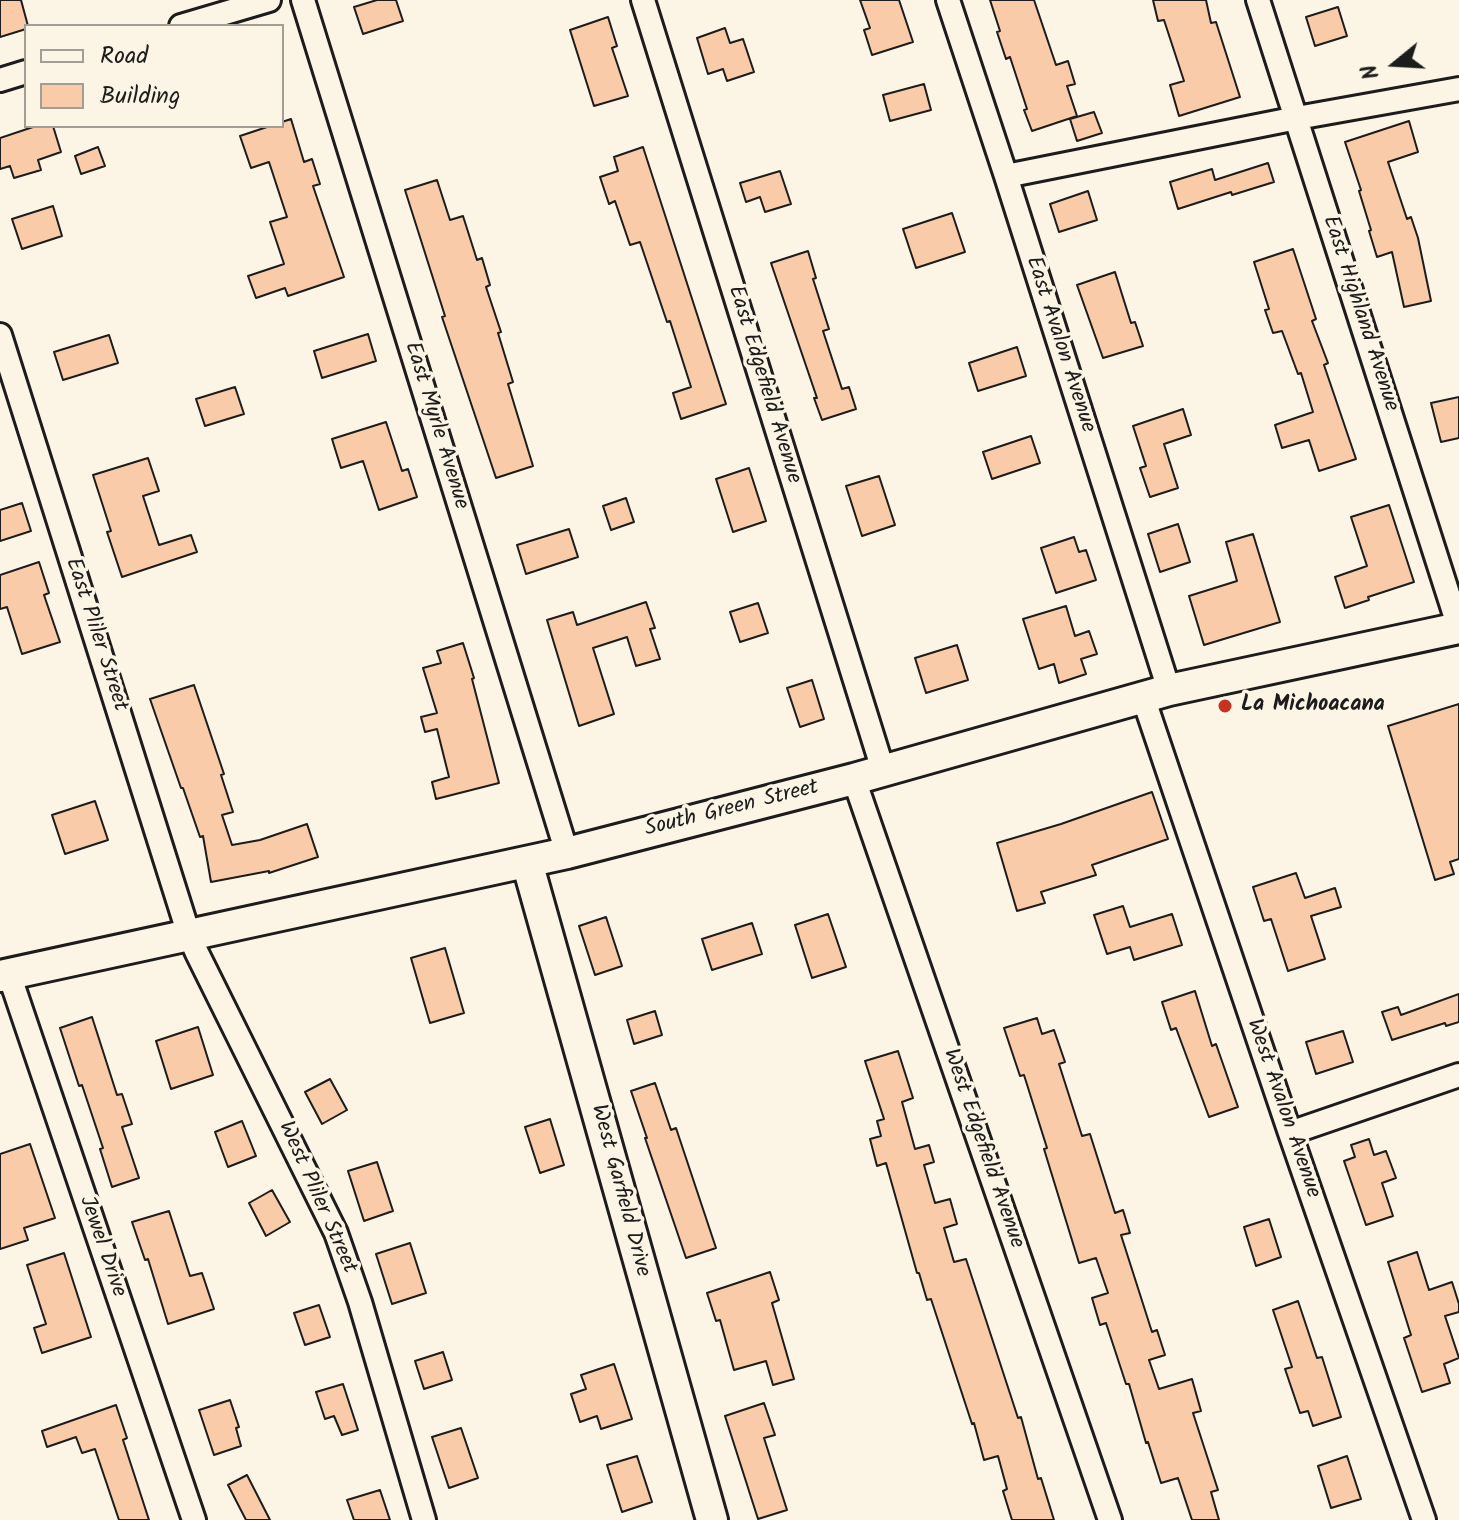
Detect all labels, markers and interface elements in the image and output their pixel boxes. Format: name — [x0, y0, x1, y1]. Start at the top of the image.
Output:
legend — [24, 24, 284, 128]
north arrow — [1355, 24, 1435, 104]
text: Road — [100, 37, 148, 76]
text: N — [1353, 60, 1390, 84]
text: Building — [100, 77, 180, 116]
street label: East Highland Avenue — [1315, 213, 1403, 415]
street label: East Avalon Avenue — [1018, 254, 1100, 436]
street label: East Edgefield Avenue — [720, 283, 806, 487]
street label: East Myrle Avenue — [397, 339, 473, 513]
street label: East Pliler Street — [58, 555, 132, 715]
place label: La Michoacana — [1241, 693, 1385, 719]
marker: La Michoacana — [1216, 697, 1234, 715]
street label: South Green Street — [642, 776, 822, 844]
street label: West Avalon Avenue — [1239, 1016, 1325, 1202]
street label: West Edgefield Avenue — [935, 1046, 1029, 1252]
street label: West Garfield Drive — [583, 1102, 655, 1280]
street label: West Pliler Street — [271, 1118, 361, 1278]
street label: Jewel Drive — [71, 1193, 131, 1301]

